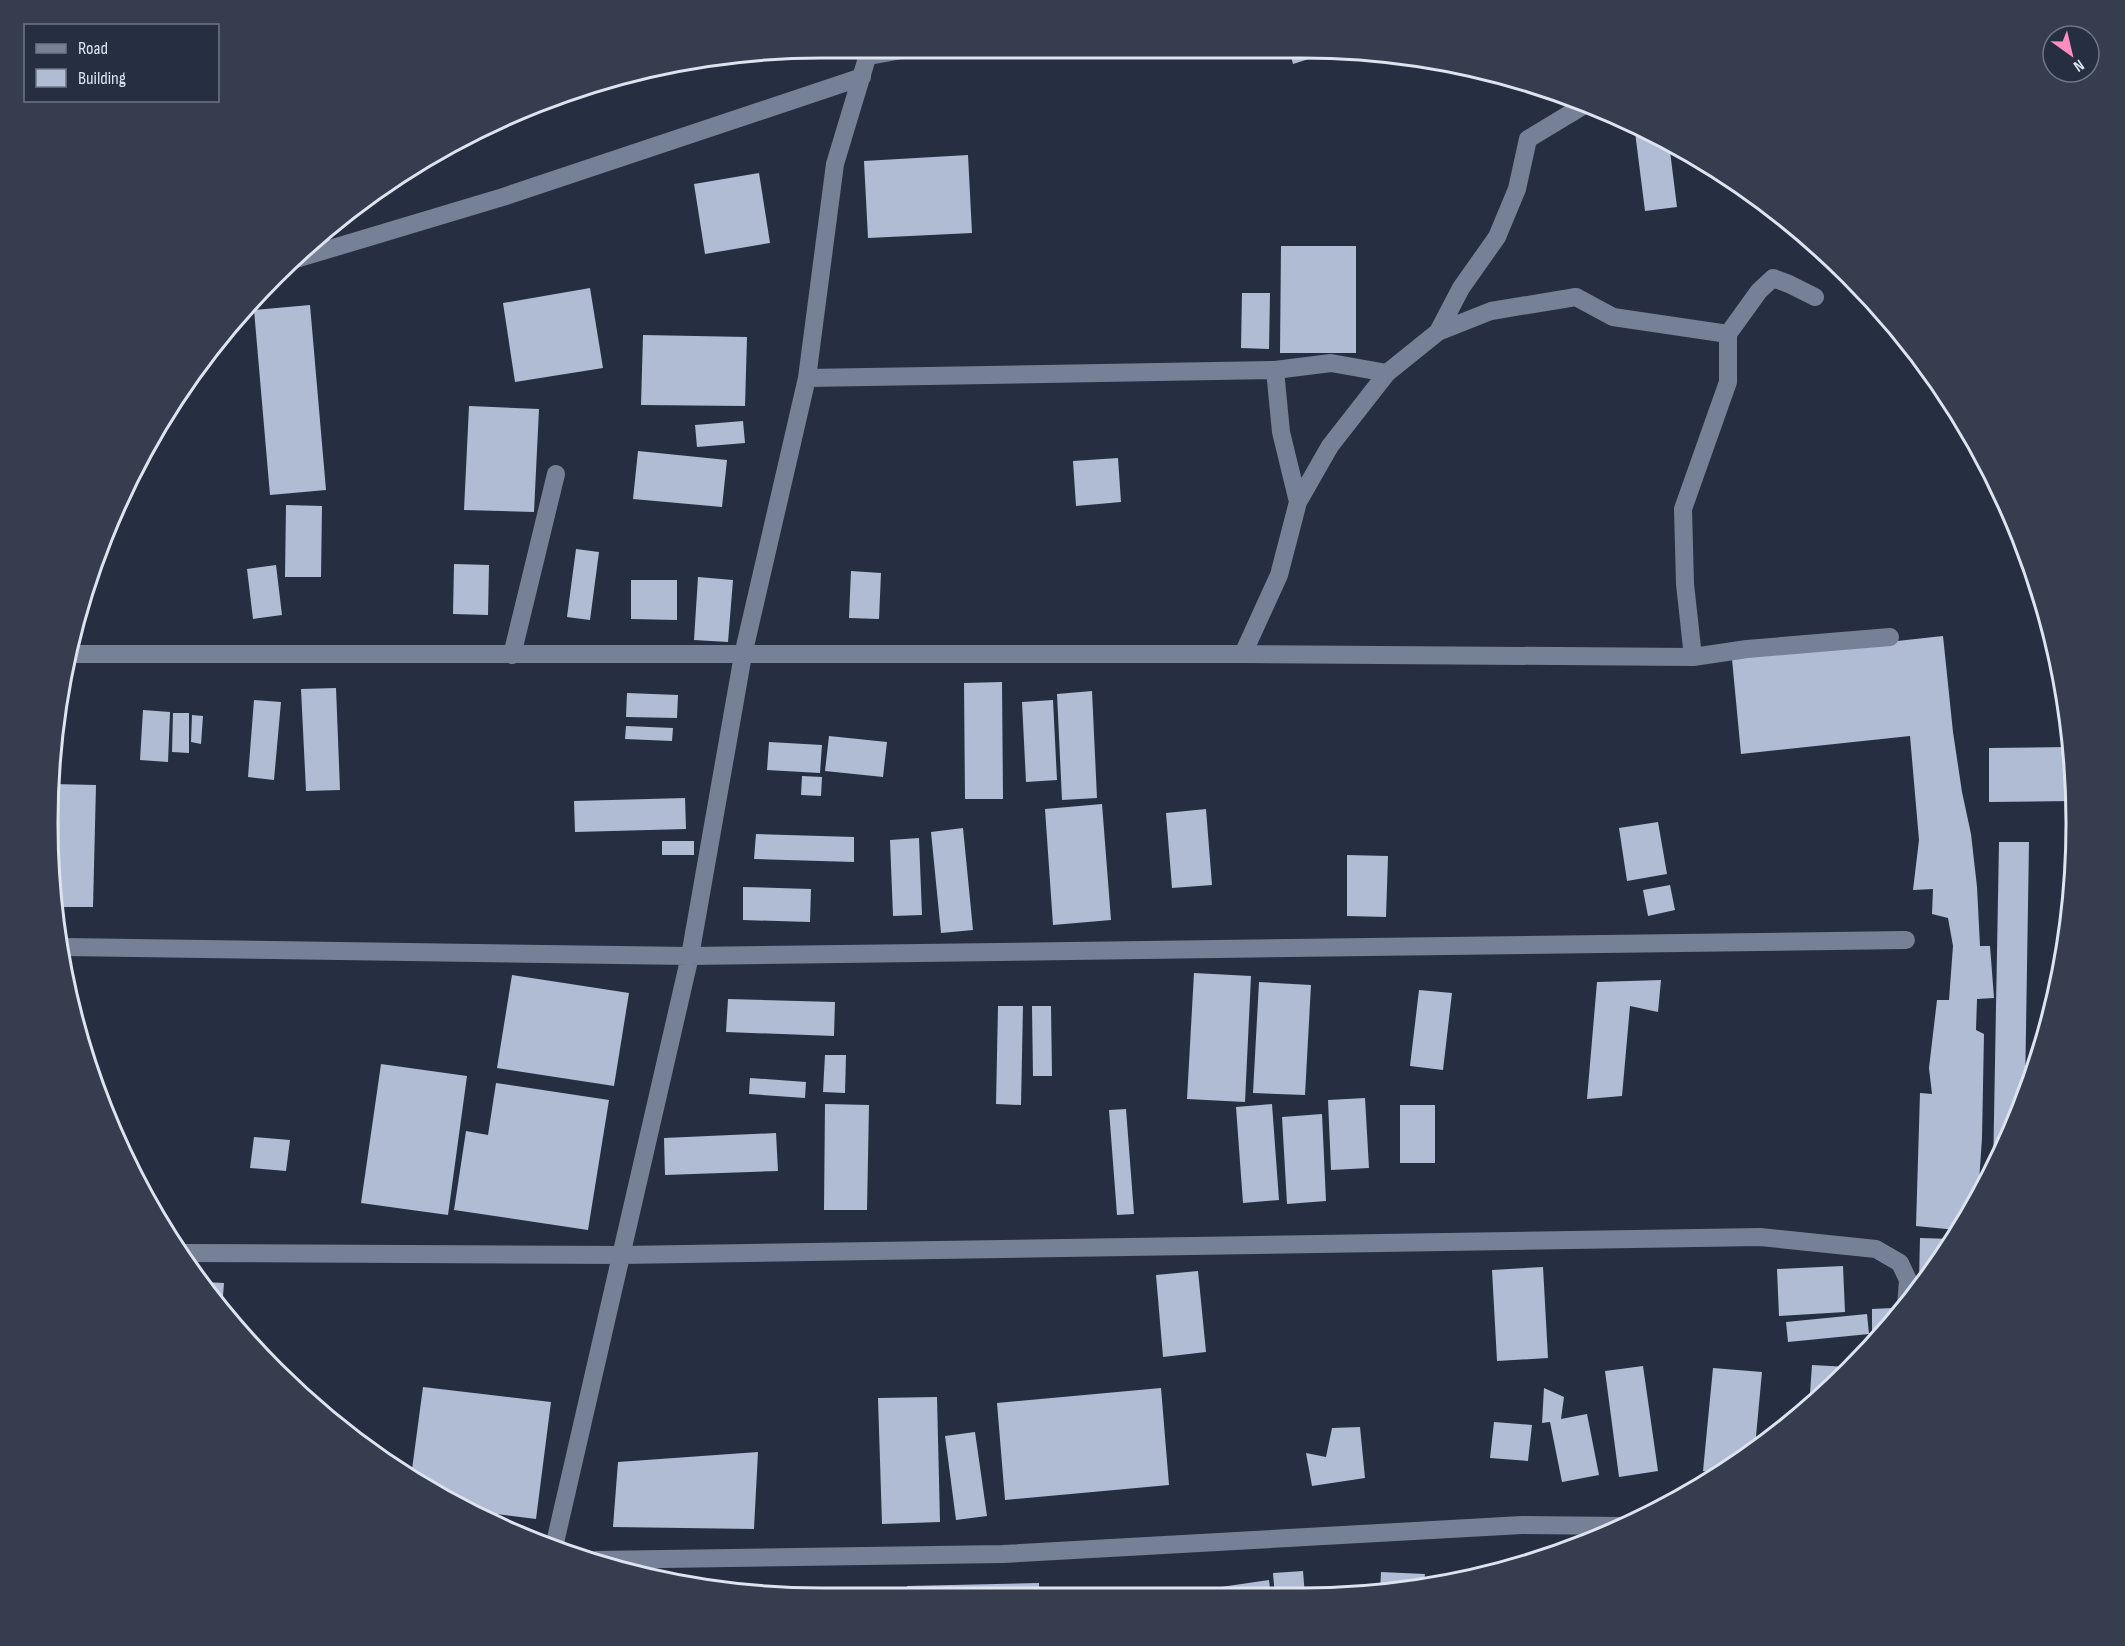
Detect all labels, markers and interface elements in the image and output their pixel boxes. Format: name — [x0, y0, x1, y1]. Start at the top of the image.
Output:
legend — [24, 24, 219, 102]
north arrow — [2041, 24, 2101, 84]
text: Road — [78, 38, 108, 59]
text: N — [2070, 55, 2087, 75]
text: Building — [78, 68, 126, 89]

